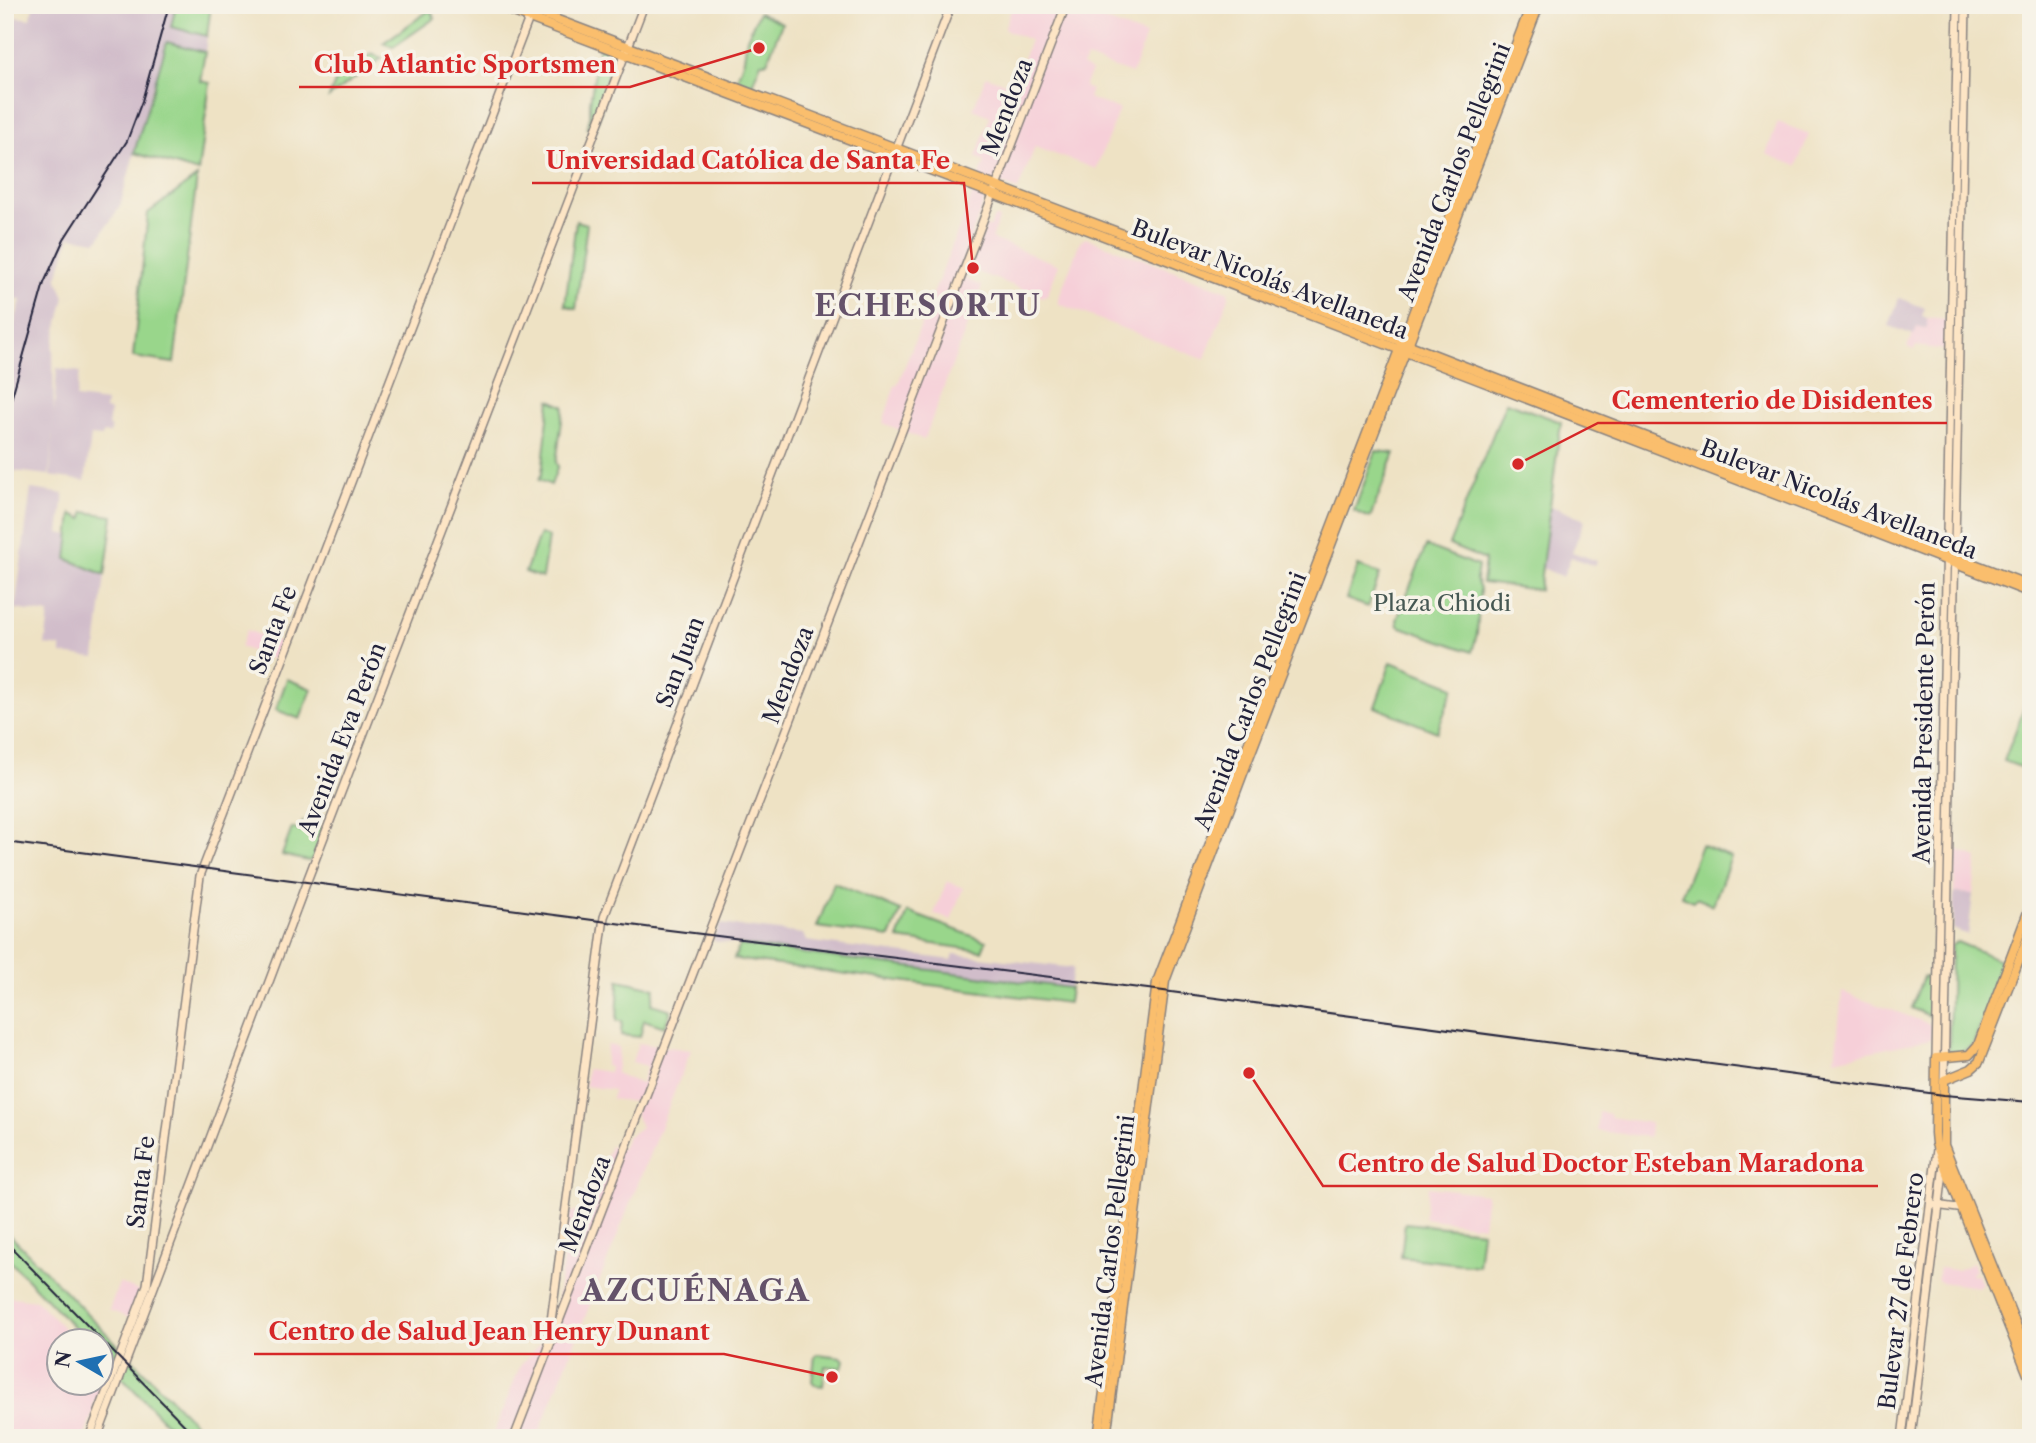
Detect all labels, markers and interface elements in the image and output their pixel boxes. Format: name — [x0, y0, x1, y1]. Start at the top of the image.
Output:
street label: Avenida Carlos Pellegrini — [1391, 39, 1516, 306]
callout: Club Atlantic Sportsmen — [299, 42, 630, 87]
text: Club Atlantic Sportsmen — [314, 50, 617, 79]
street label: Mendoza — [976, 54, 1039, 160]
callout: Universidad Católica de Santa Fe — [532, 138, 964, 183]
text: Universidad Católica de Santa Fe — [546, 146, 950, 175]
street label: Bulevar Nicolás Avellaneda — [1128, 213, 1413, 345]
district label: ECHESORTU — [814, 287, 1042, 324]
callout: Cementerio de Disidentes — [1598, 378, 1947, 423]
text: Cementerio de Disidentes — [1611, 386, 1933, 415]
street label: Bulevar Nicolás Avellaneda — [1697, 433, 1982, 565]
street label: Avenida Carlos Pellegrini — [1187, 568, 1312, 835]
street label: Santa Fe — [243, 581, 303, 679]
street label: Avenida Presidente Perón — [1908, 582, 1940, 865]
park label: Plaza Chiodi — [1373, 589, 1511, 617]
street label: San Juan — [650, 613, 710, 711]
street label: Mendoza — [757, 622, 820, 728]
street label: Avenida Eva Perón — [292, 638, 392, 840]
street label: Avenida Carlos Pellegrini — [1079, 1113, 1141, 1390]
street label: Santa Fe — [121, 1134, 161, 1230]
callout: Centro de Salud Doctor Esteban Maradona — [1323, 1141, 1878, 1186]
text: Centro de Salud Doctor Esteban Maradona — [1338, 1149, 1865, 1178]
street label: Mendoza — [554, 1151, 617, 1257]
street label: Bulevar 27 de Febrero — [1873, 1171, 1929, 1411]
district label: AZCUÉNAGA — [580, 1272, 811, 1309]
callout: Centro de Salud Jean Henry Dunant — [254, 1309, 724, 1354]
text: Centro de Salud Jean Henry Dunant — [268, 1317, 710, 1346]
north arrow — [46, 1328, 116, 1398]
text: N — [51, 1349, 76, 1369]

